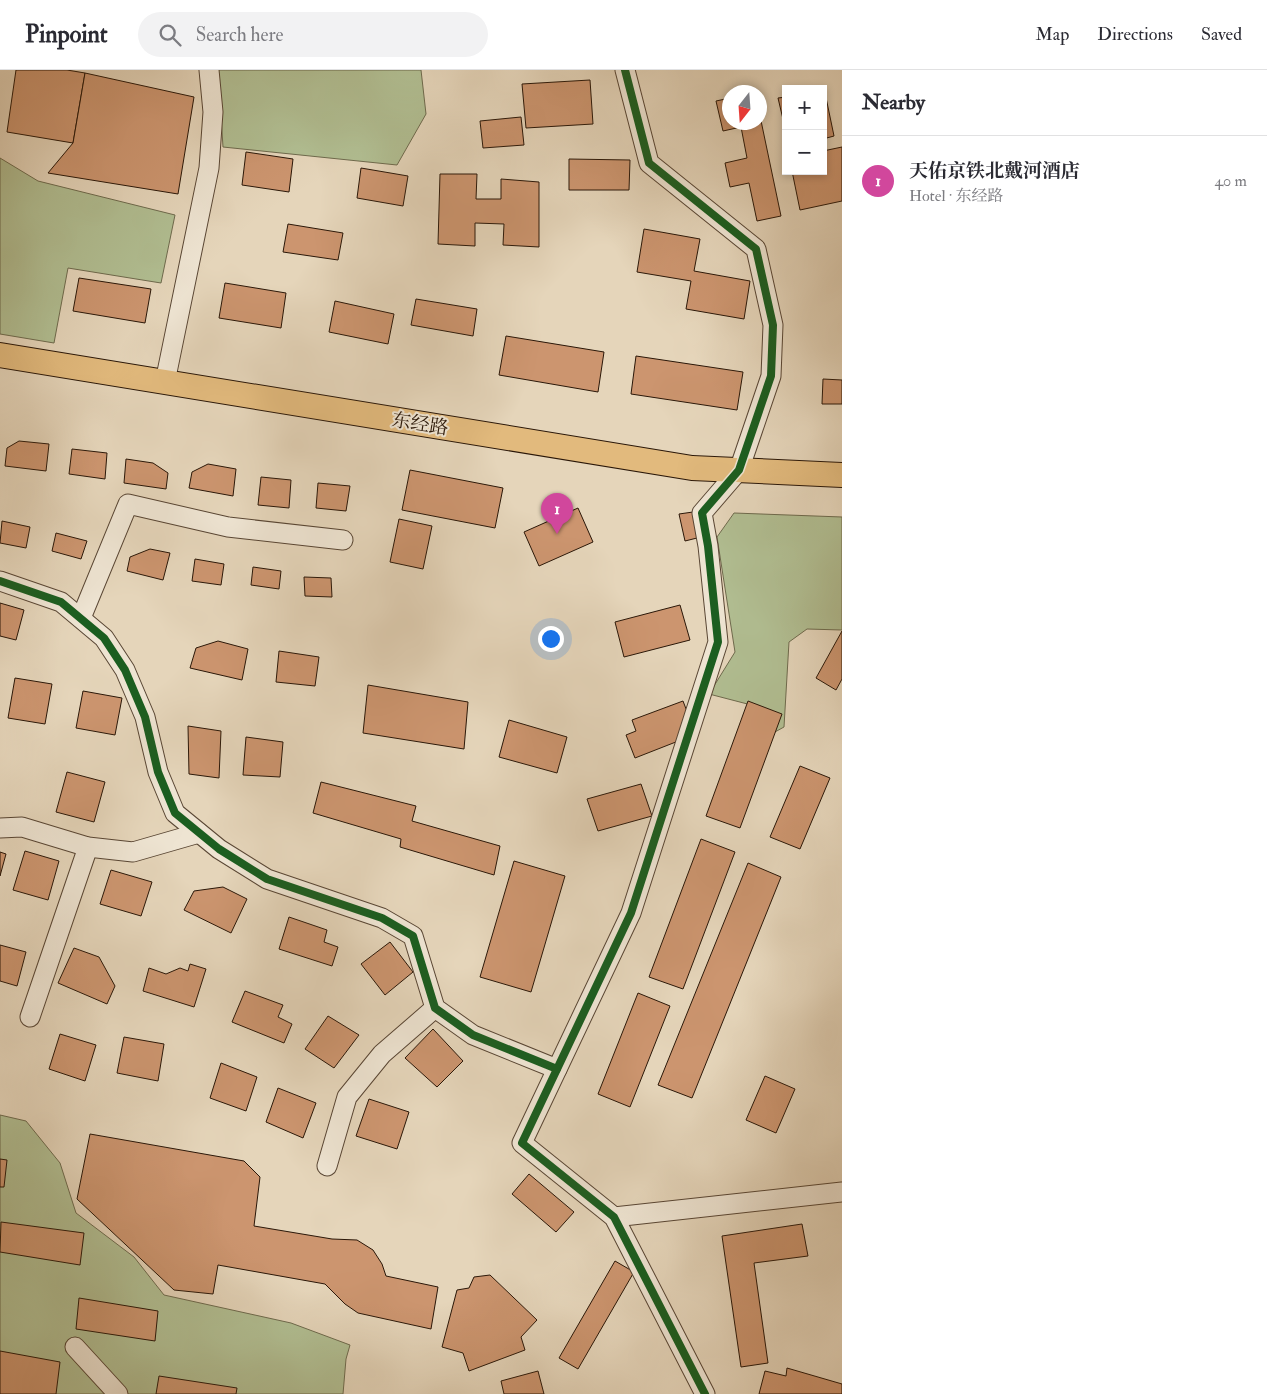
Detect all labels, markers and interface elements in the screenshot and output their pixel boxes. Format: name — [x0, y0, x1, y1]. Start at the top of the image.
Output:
search box — [138, 12, 488, 57]
text: Pinpoint — [25, 19, 108, 50]
icon: search — [156, 21, 184, 49]
text: Search here — [196, 23, 283, 47]
text: Map — [1036, 23, 1069, 46]
text: Directions — [1097, 23, 1173, 46]
text: Saved — [1201, 23, 1242, 46]
north arrow — [722, 85, 767, 130]
map controls — [782, 85, 827, 175]
button: + — [782, 85, 827, 130]
text: Nearby — [862, 89, 925, 116]
button: − — [782, 130, 827, 175]
text: 天佑京铁北戴河酒店 — [909, 159, 1080, 183]
text: 1 — [875, 171, 881, 191]
text: 40 m — [1214, 171, 1247, 191]
text: Hotel · 东经路 — [909, 186, 1003, 206]
street label: 东经路 — [390, 408, 450, 440]
pin: 1 — [541, 493, 573, 534]
your location — [538, 626, 564, 652]

